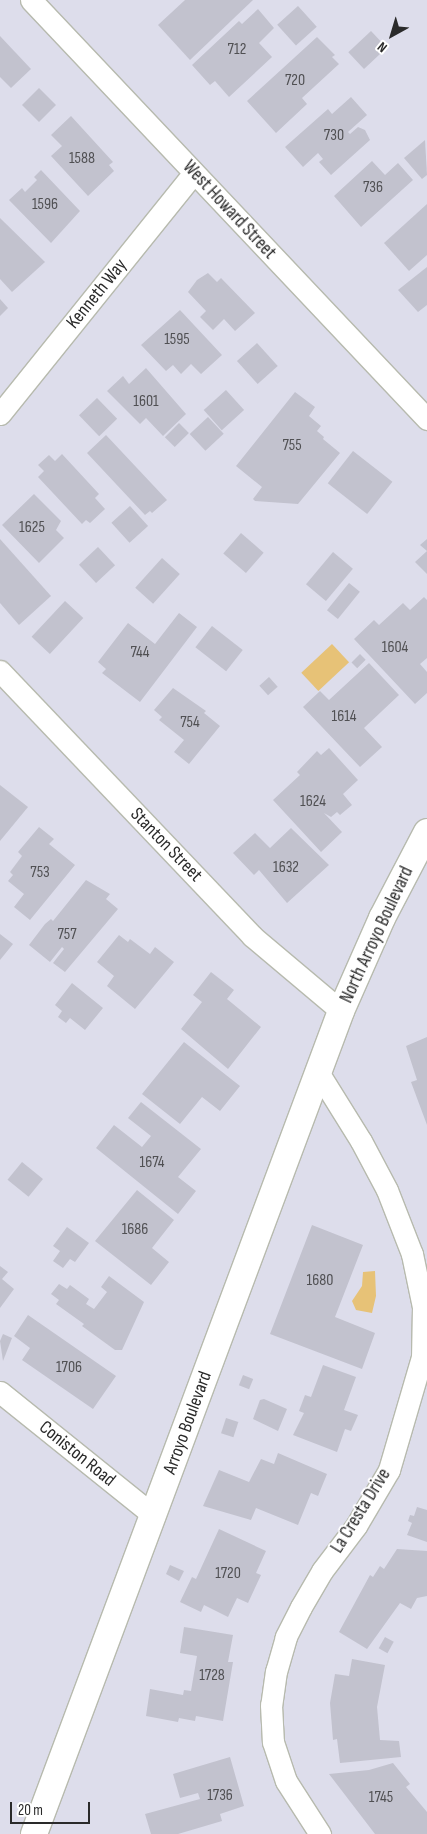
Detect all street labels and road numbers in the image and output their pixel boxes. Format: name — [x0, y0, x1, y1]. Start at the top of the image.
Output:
street label: West Howard Street — [177, 156, 281, 264]
street label: Kenneth Way — [62, 255, 132, 333]
street label: Stanton Street — [125, 803, 207, 887]
street label: North Arroyo Boulevard — [335, 863, 419, 1007]
street label: Arroyo Boulevard — [159, 1369, 217, 1477]
street label: Coniston Road — [34, 1416, 120, 1492]
street label: La Cresta Drive — [326, 1465, 396, 1557]

